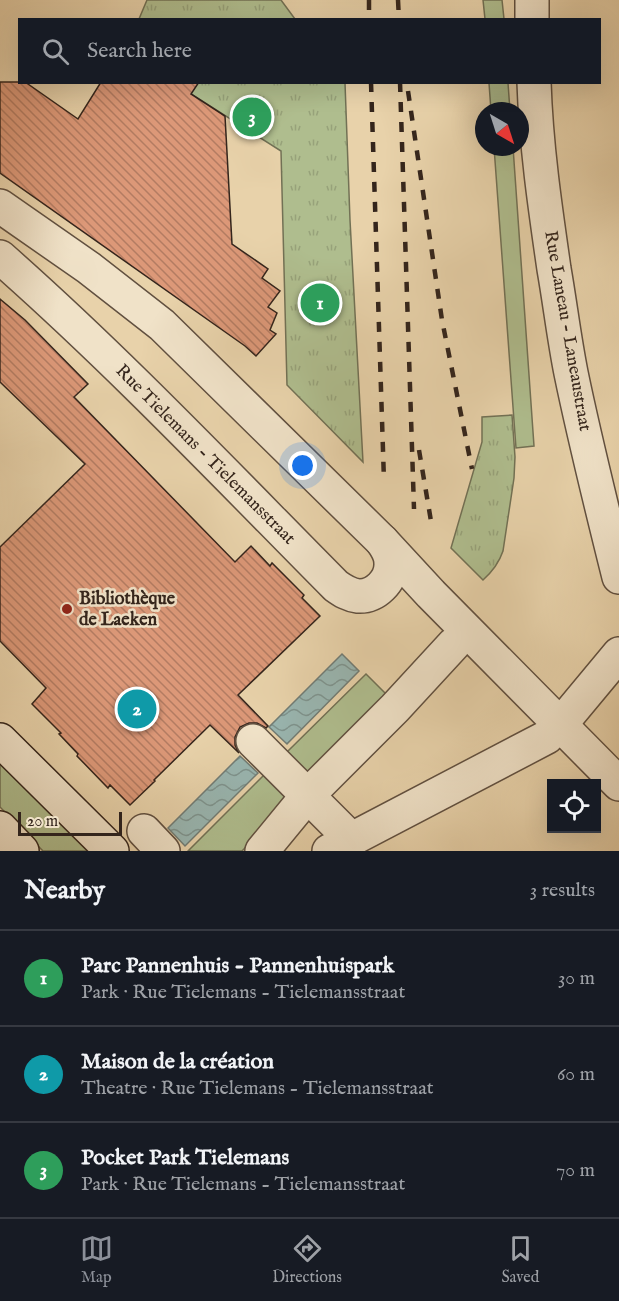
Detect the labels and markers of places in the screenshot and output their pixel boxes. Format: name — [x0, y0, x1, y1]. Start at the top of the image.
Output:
pin: 3 — [232, 94, 272, 140]
pin: 1 — [300, 280, 340, 326]
place label: Bibliothèque de Laeken — [79, 588, 176, 632]
marker: Bibliothèque de Laeken — [60, 602, 74, 616]
pin: 2 — [118, 686, 156, 732]

